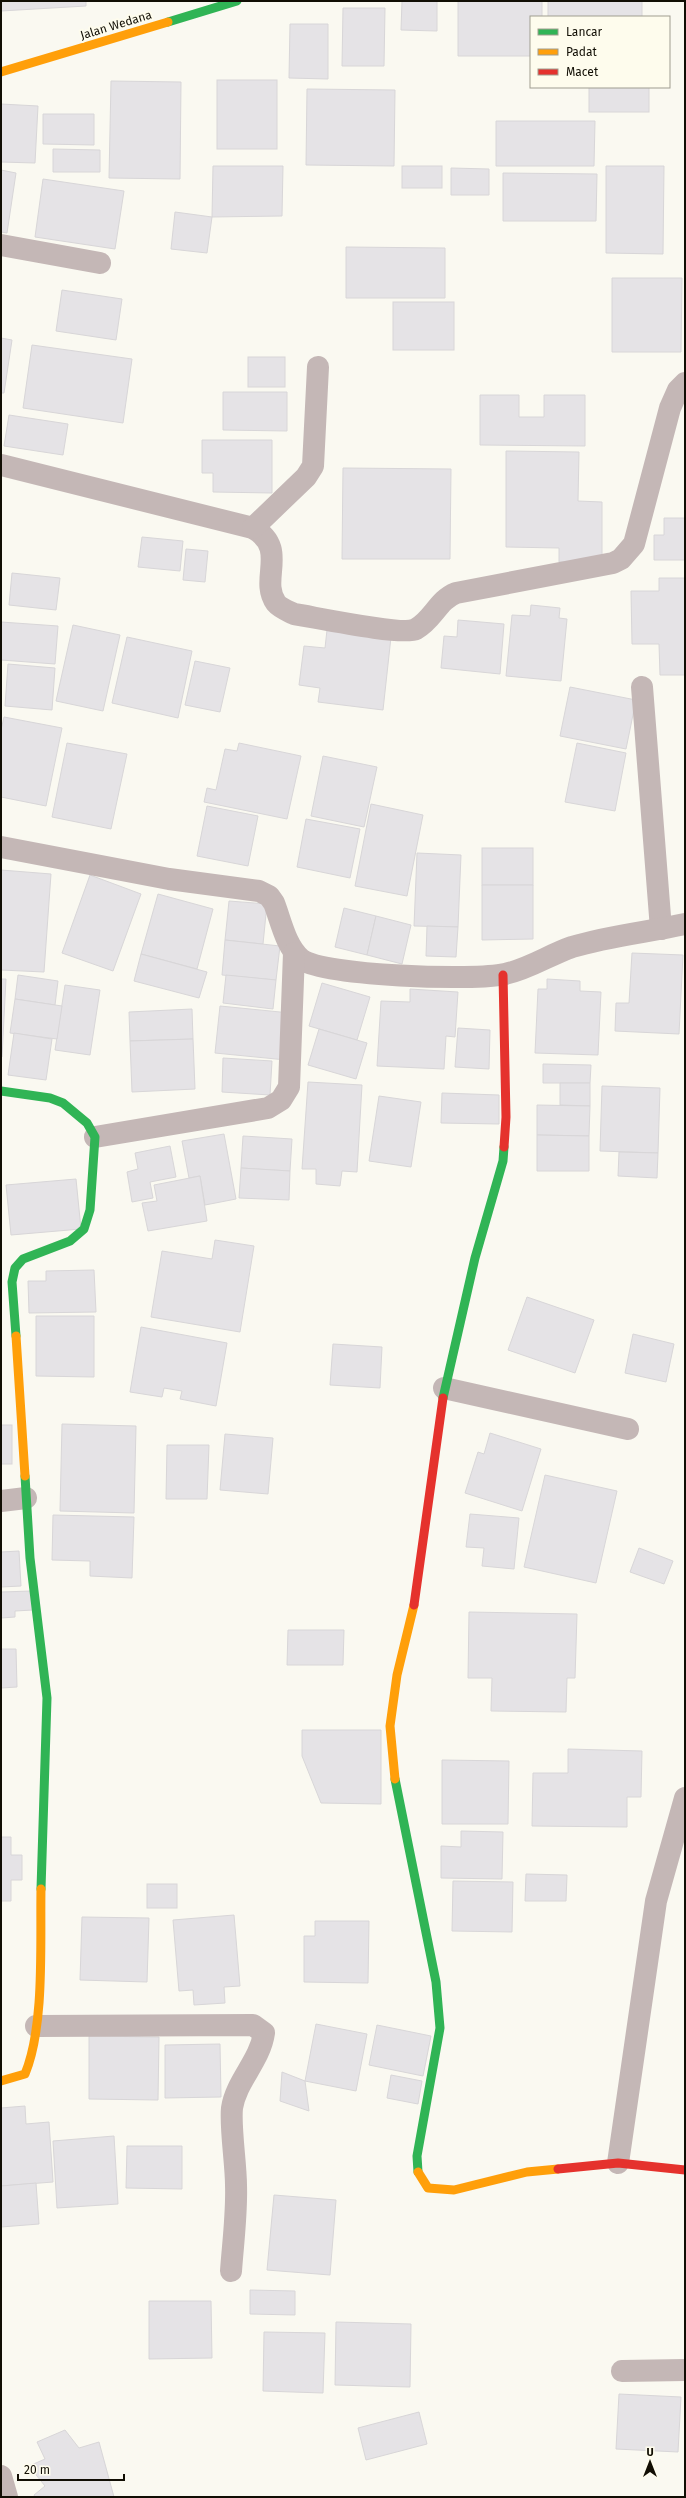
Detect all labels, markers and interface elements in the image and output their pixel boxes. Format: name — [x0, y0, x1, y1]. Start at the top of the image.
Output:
street label: Jalan Wedana — [79, 8, 153, 42]
legend — [530, 16, 670, 88]
text: Lancar — [566, 25, 603, 39]
text: Padat — [566, 45, 598, 59]
text: Macet — [566, 65, 599, 79]
north arrow — [630, 2442, 670, 2482]
text: U — [646, 2446, 654, 2459]
scale bar — [18, 2456, 124, 2482]
text: 20 m — [24, 2463, 50, 2477]

